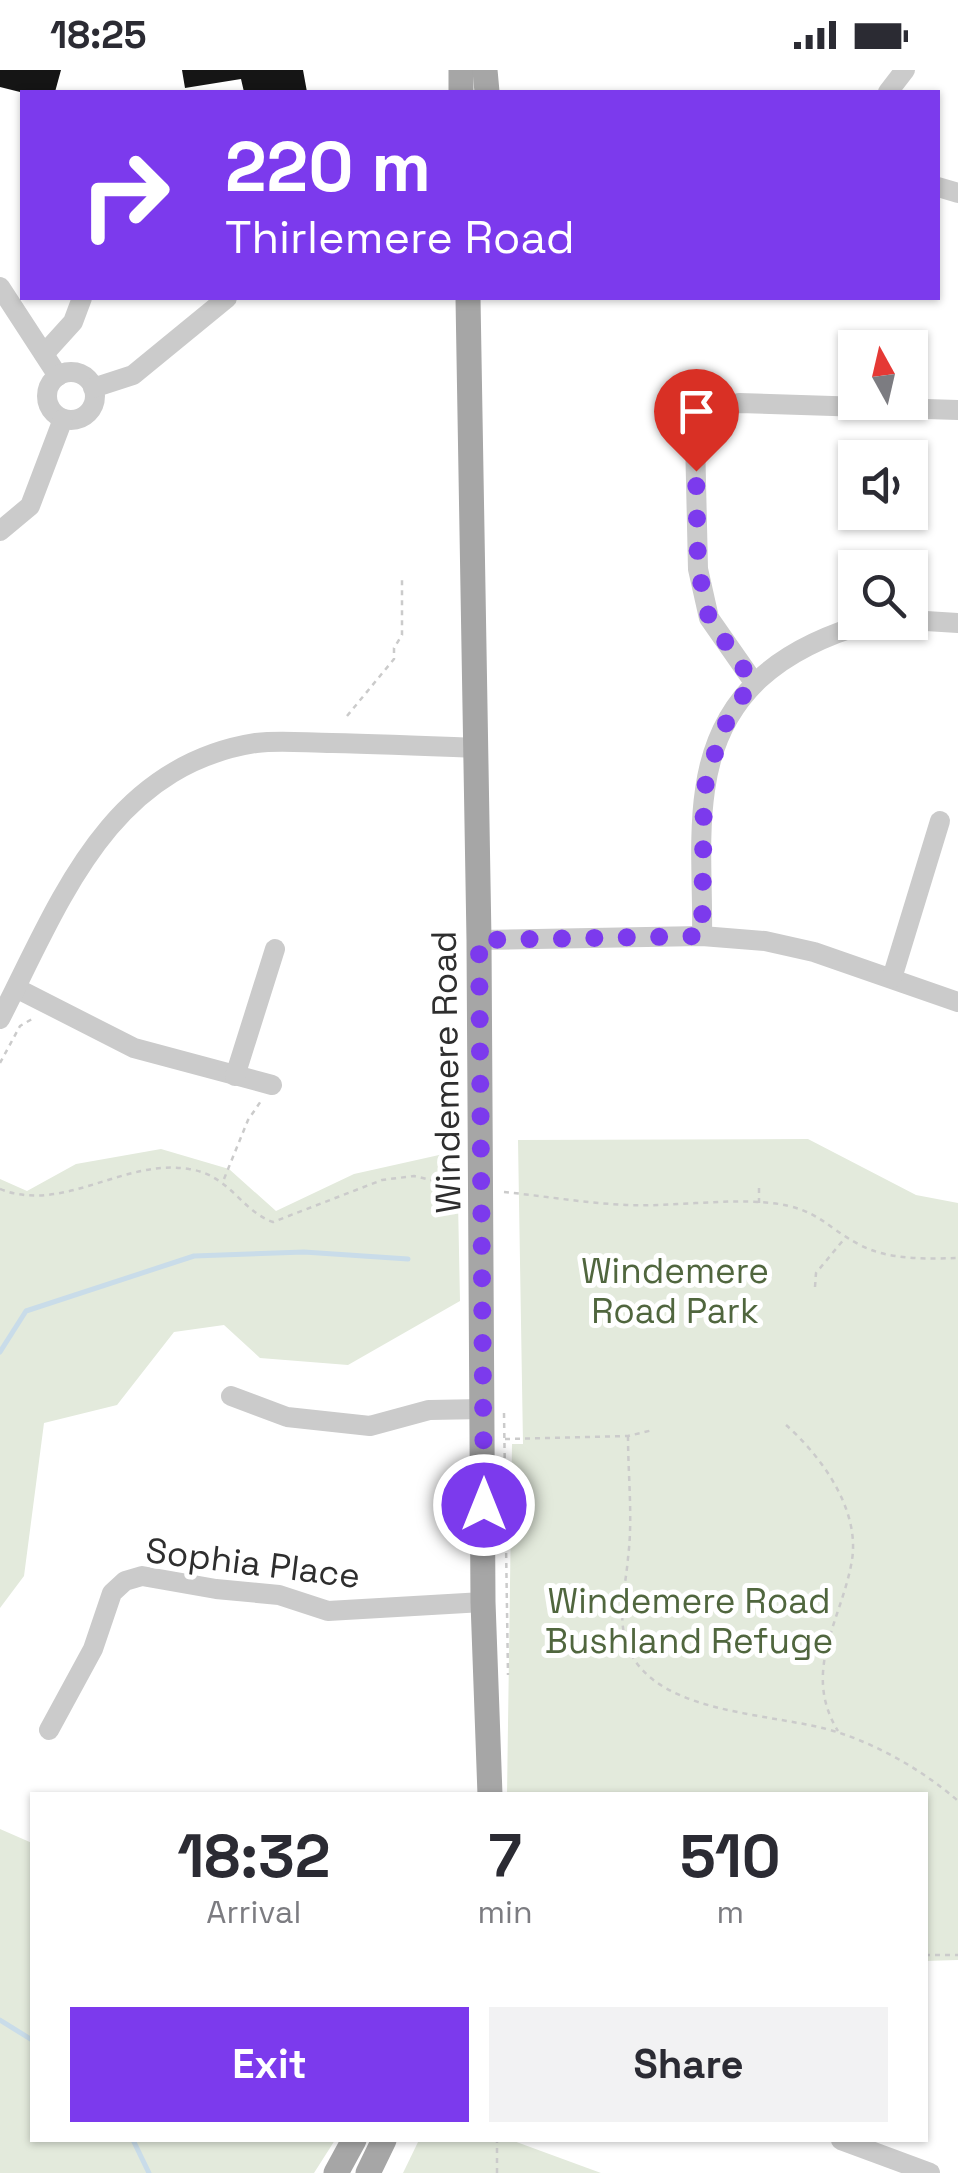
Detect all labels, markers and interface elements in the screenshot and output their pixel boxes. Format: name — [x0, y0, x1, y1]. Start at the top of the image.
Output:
text: 18:25 — [50, 11, 147, 59]
text: 220 m — [225, 122, 431, 211]
icon: right — [60, 130, 190, 260]
text: Thirlemere Road — [225, 209, 575, 266]
north arrow — [838, 330, 928, 420]
map controls — [838, 330, 928, 640]
pin — [654, 369, 739, 472]
icon: arrive — [669, 384, 724, 439]
button: sound — [838, 440, 928, 530]
button: search — [838, 550, 928, 640]
street label: Windemere Road — [422, 930, 470, 1214]
park label: Windemere Road Park — [581, 1249, 769, 1333]
position arrow — [432, 1453, 536, 1557]
street label: Sophia Place — [143, 1528, 363, 1598]
park label: Windemere Road Bushland Refuge — [545, 1579, 833, 1663]
text: 18:32 — [177, 1818, 330, 1895]
text: 7 — [488, 1818, 522, 1895]
text: 510 — [680, 1818, 781, 1895]
text: Arrival — [206, 1892, 301, 1932]
text: min — [478, 1892, 533, 1932]
text: m — [717, 1892, 744, 1932]
button: Exit — [70, 2007, 469, 2122]
button: Share — [489, 2007, 888, 2122]

